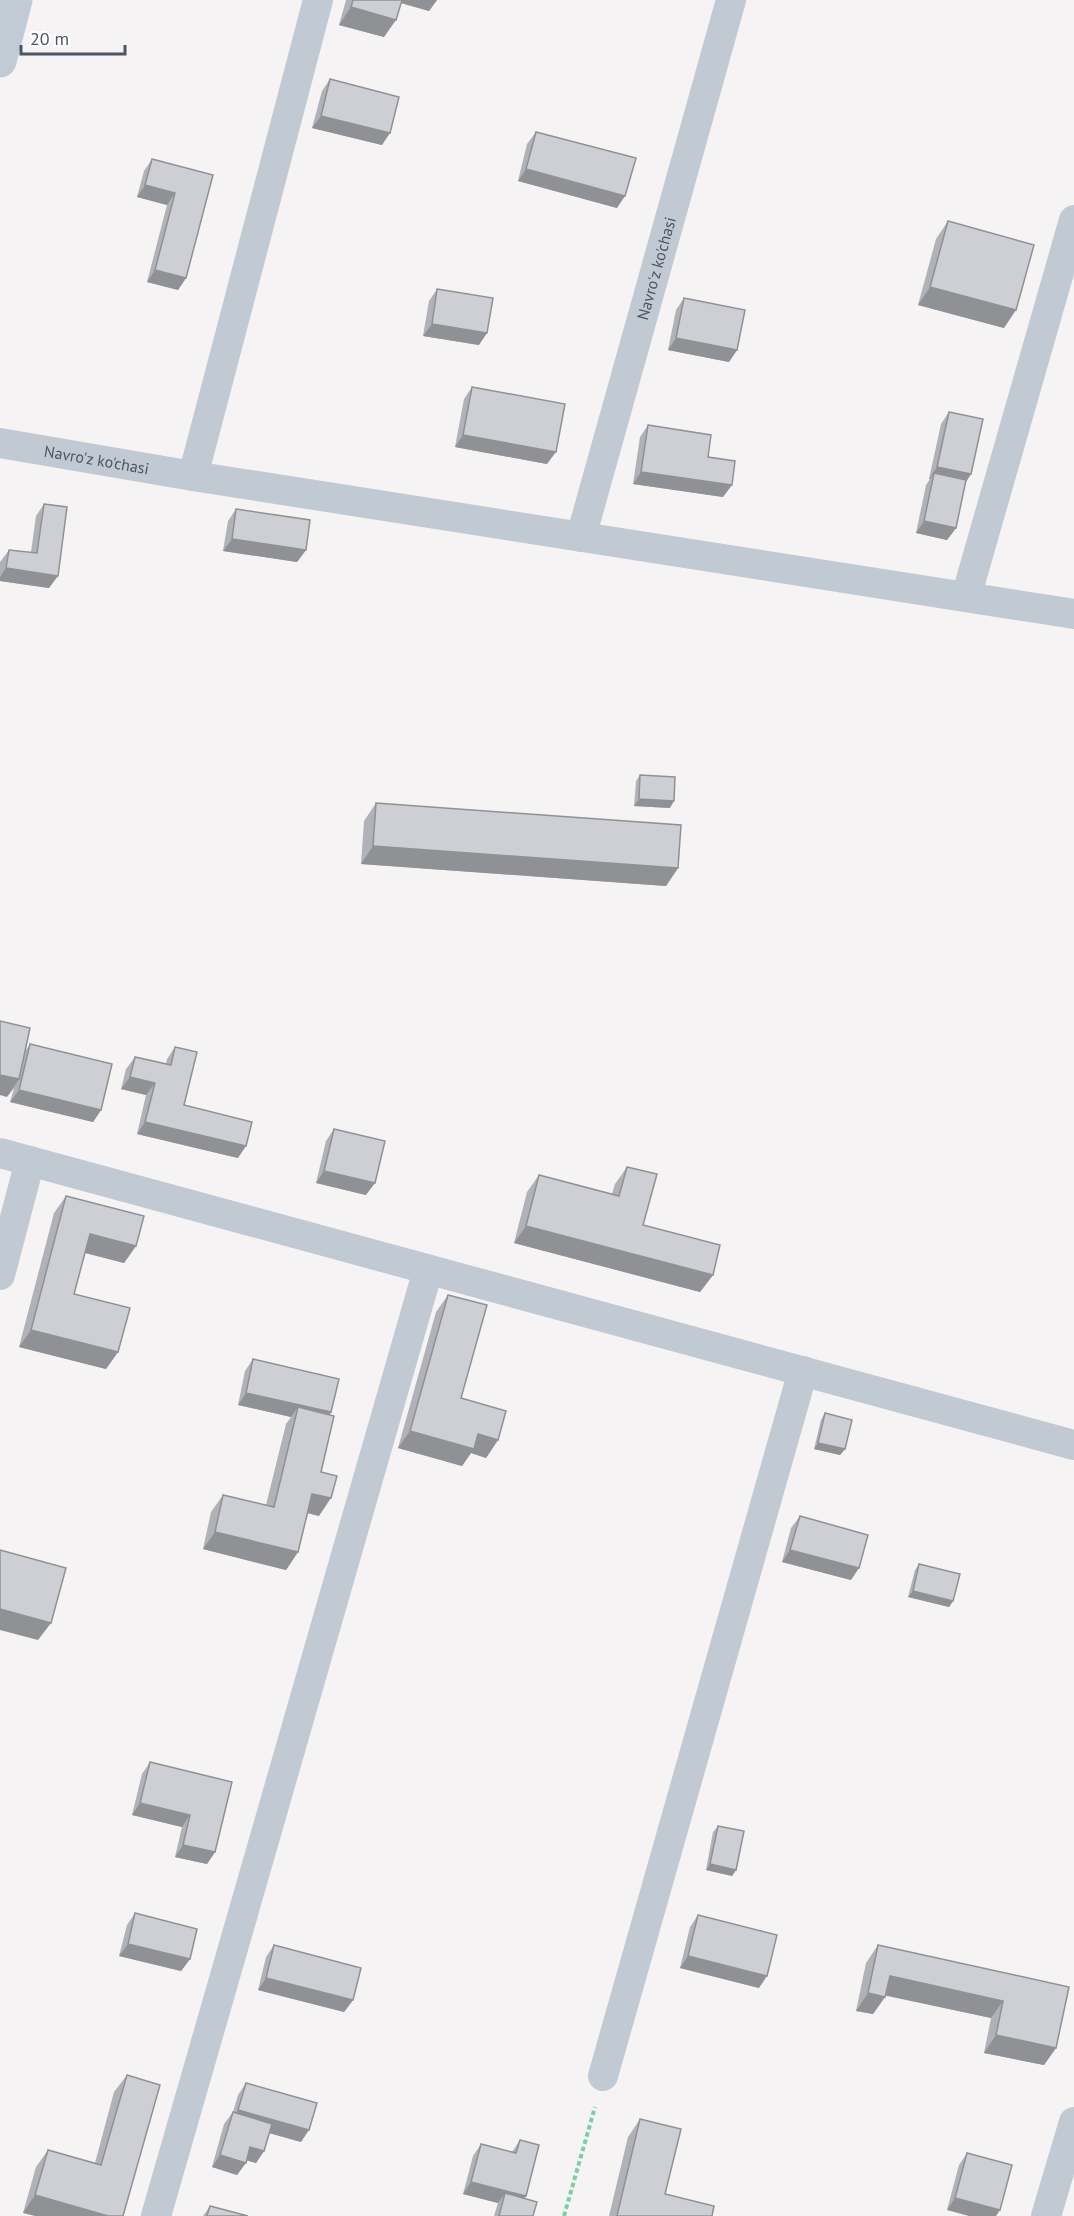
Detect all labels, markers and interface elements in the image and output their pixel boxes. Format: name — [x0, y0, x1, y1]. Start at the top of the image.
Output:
scale bar — [21, 18, 124, 56]
text: 20 m — [30, 27, 69, 50]
street label: Navro'z ko'chasi — [632, 214, 680, 322]
street label: Navro'z ko'chasi — [43, 441, 151, 478]

